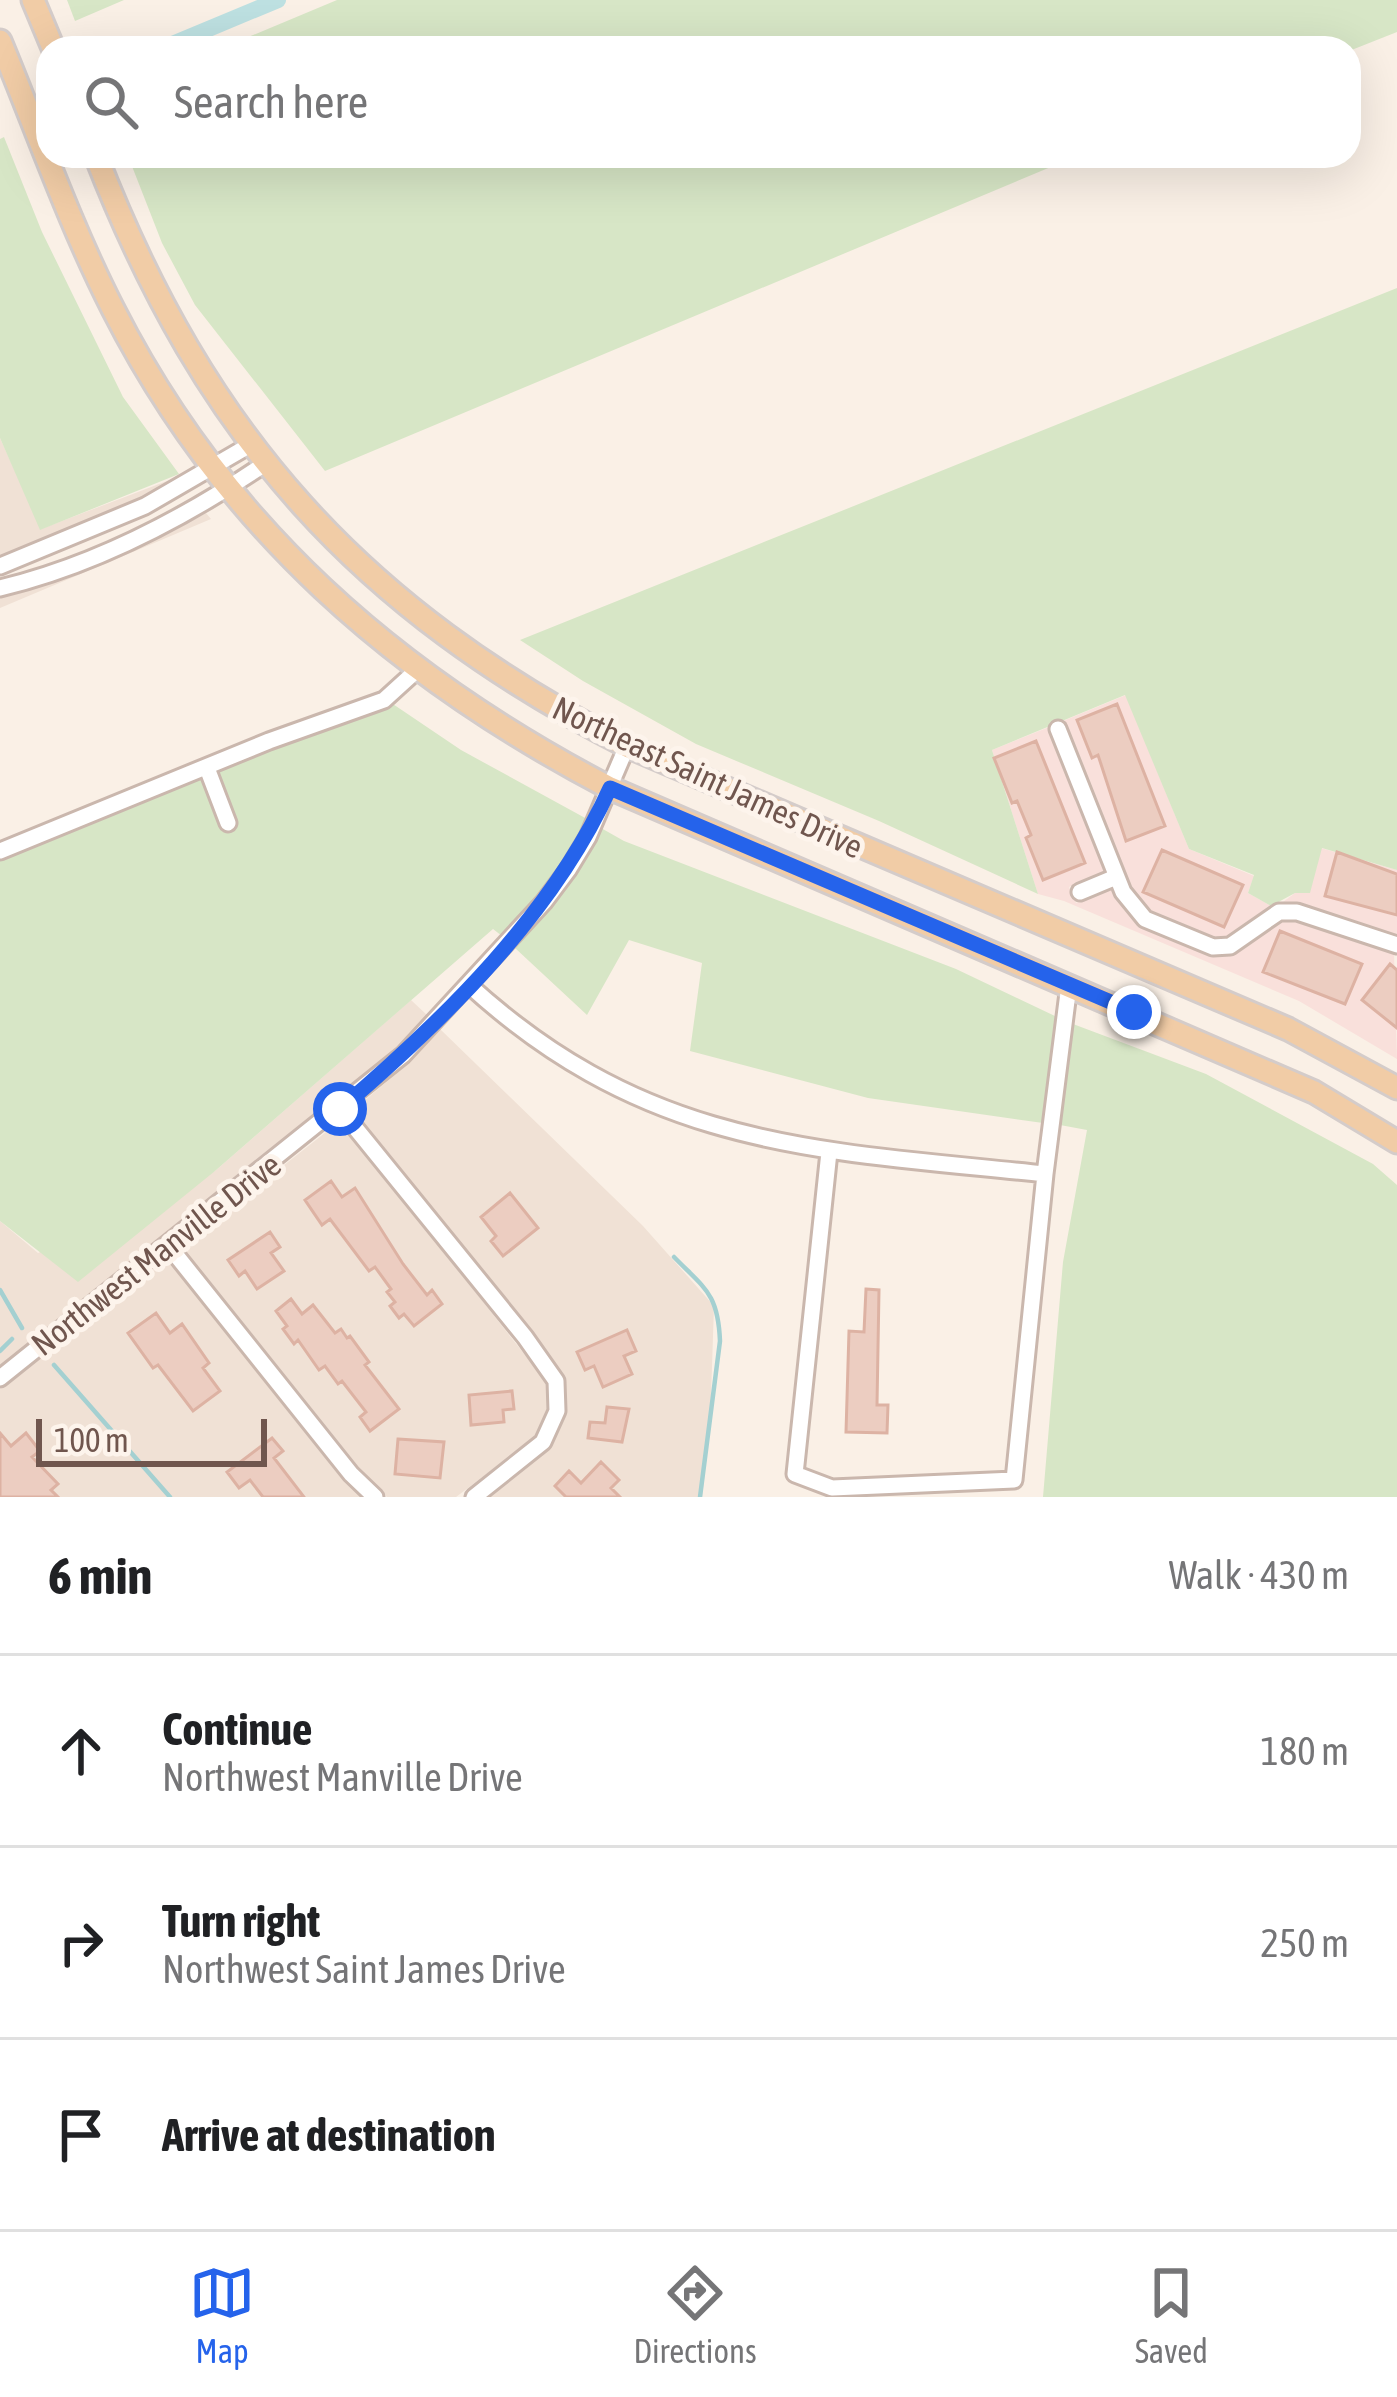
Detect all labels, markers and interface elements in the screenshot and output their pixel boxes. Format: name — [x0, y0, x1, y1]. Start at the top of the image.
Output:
search box — [36, 36, 1361, 168]
icon: search — [78, 69, 144, 135]
text: Search here — [174, 76, 368, 128]
street label: Northeast Saint James Drive — [547, 688, 869, 866]
route end — [1107, 985, 1161, 1039]
route start — [313, 1082, 367, 1136]
street label: Northwest Manville Drive — [24, 1145, 288, 1363]
scale bar — [36, 1413, 267, 1466]
text: 100 m — [54, 1421, 129, 1459]
text: 6 min — [48, 1546, 152, 1605]
text: Walk · 430 m — [1169, 1553, 1349, 1597]
text: Continue — [162, 1703, 313, 1755]
icon: ahead — [48, 1718, 114, 1784]
text: 180 m — [1261, 1729, 1349, 1773]
text: Northwest Manville Drive — [162, 1755, 523, 1799]
text: Turn right — [162, 1895, 320, 1947]
icon: right — [48, 1910, 114, 1976]
text: 250 m — [1261, 1921, 1349, 1965]
text: Northwest Saint James Drive — [162, 1947, 566, 1991]
icon: arrive — [48, 2102, 114, 2168]
text: Arrive at destination — [162, 2109, 496, 2161]
tab: Map — [189, 2260, 255, 2370]
tab: Directions — [633, 2260, 757, 2370]
tab: Saved — [1135, 2260, 1208, 2370]

